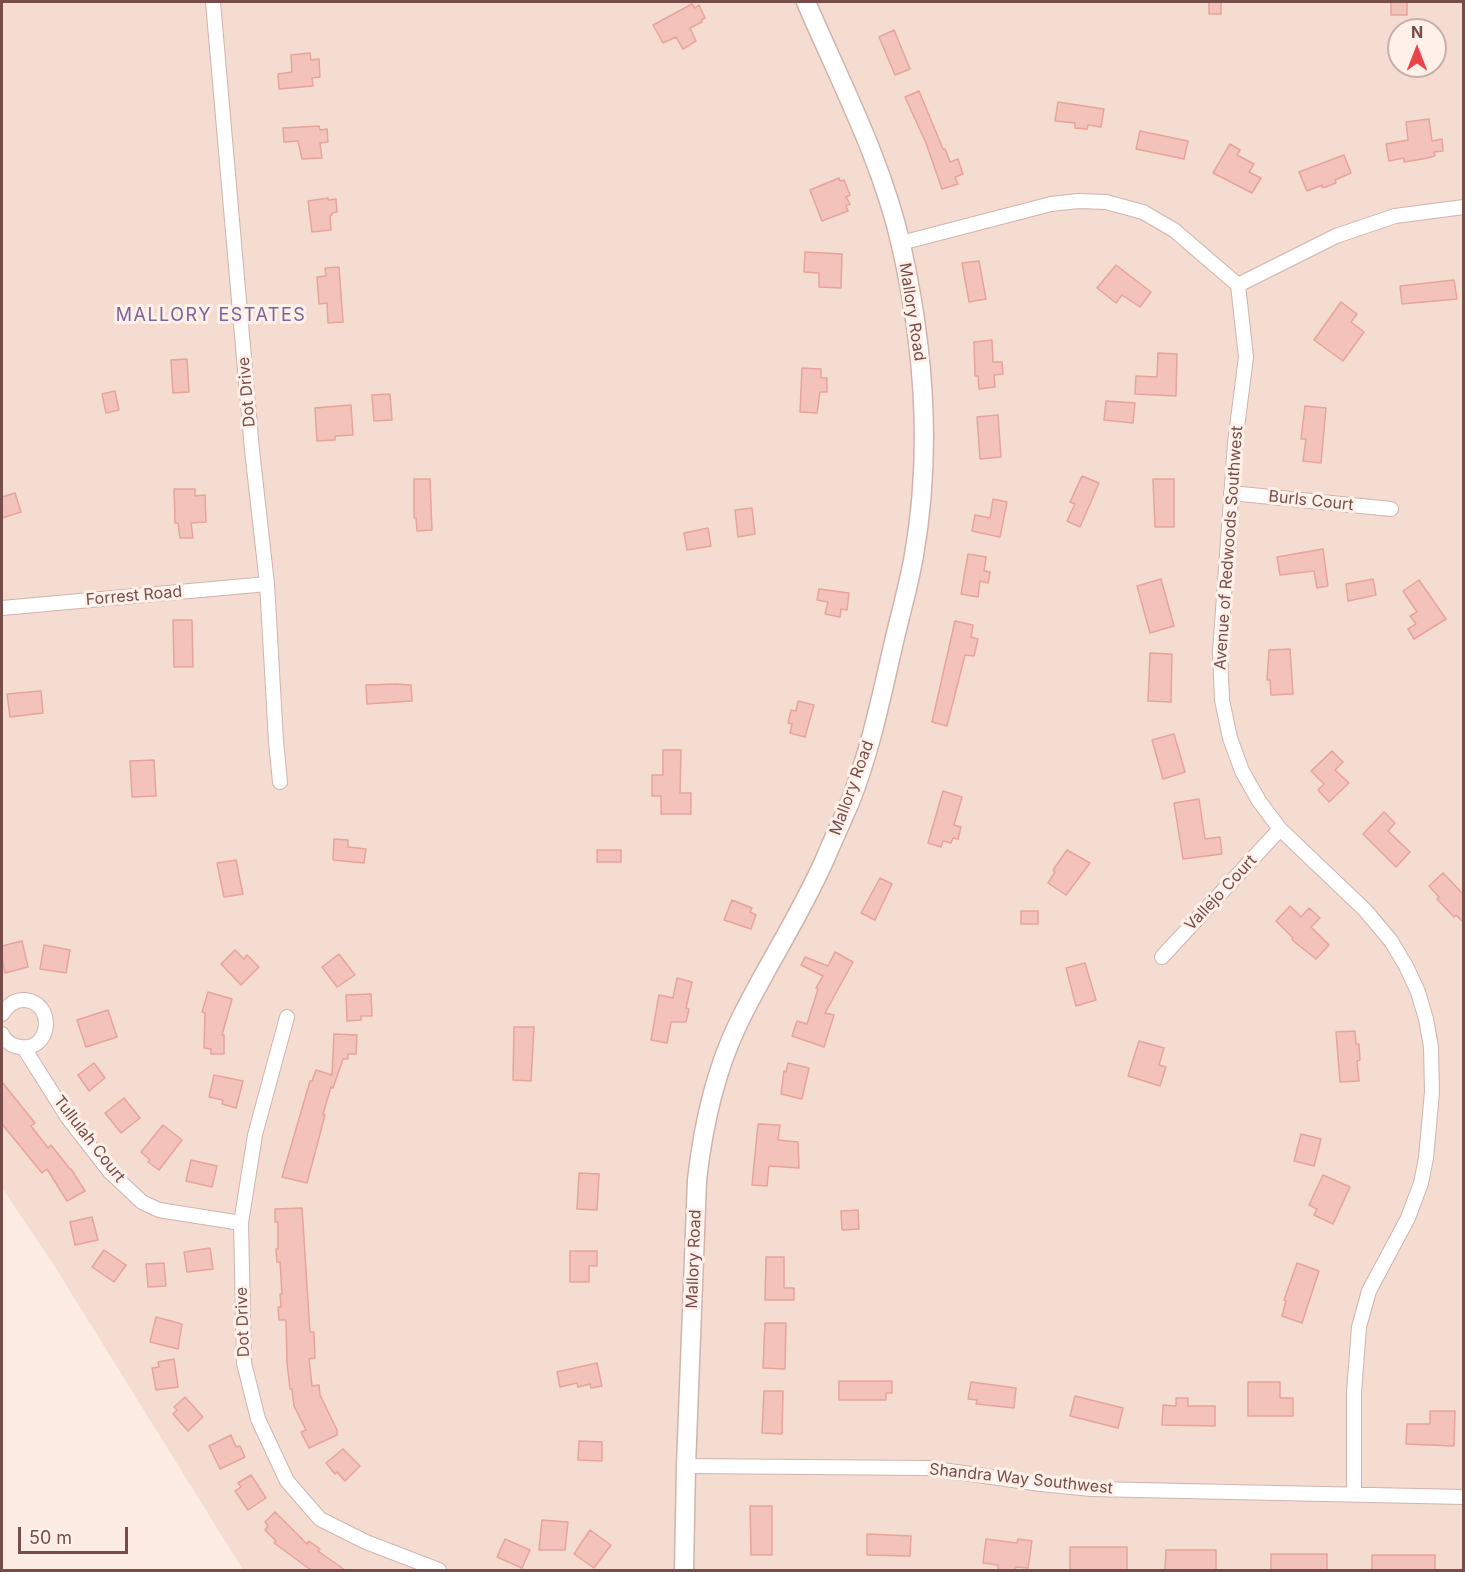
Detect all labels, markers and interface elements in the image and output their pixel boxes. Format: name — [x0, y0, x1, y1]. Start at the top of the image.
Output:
north arrow — [1387, 18, 1447, 78]
text: N — [1411, 22, 1423, 42]
street label: Mallory Road — [895, 262, 929, 362]
district label: MALLORY ESTATES — [116, 305, 306, 327]
street label: Dot Drive — [234, 356, 260, 428]
street label: Avenue of Redwoods Southwest — [1211, 425, 1247, 671]
street label: Burls Court — [1268, 487, 1354, 515]
street label: Forrest Road — [85, 582, 183, 610]
street label: Mallory Road — [826, 738, 878, 838]
street label: Vallejo Court — [1181, 851, 1261, 935]
street label: Tullulah Court — [49, 1092, 129, 1186]
street label: Mallory Road — [683, 1209, 705, 1309]
street label: Dot Drive — [232, 1286, 254, 1358]
street label: Shandra Way Southwest — [928, 1460, 1114, 1498]
scale bar — [21, 1515, 130, 1553]
text: 50 m — [29, 1527, 72, 1548]

